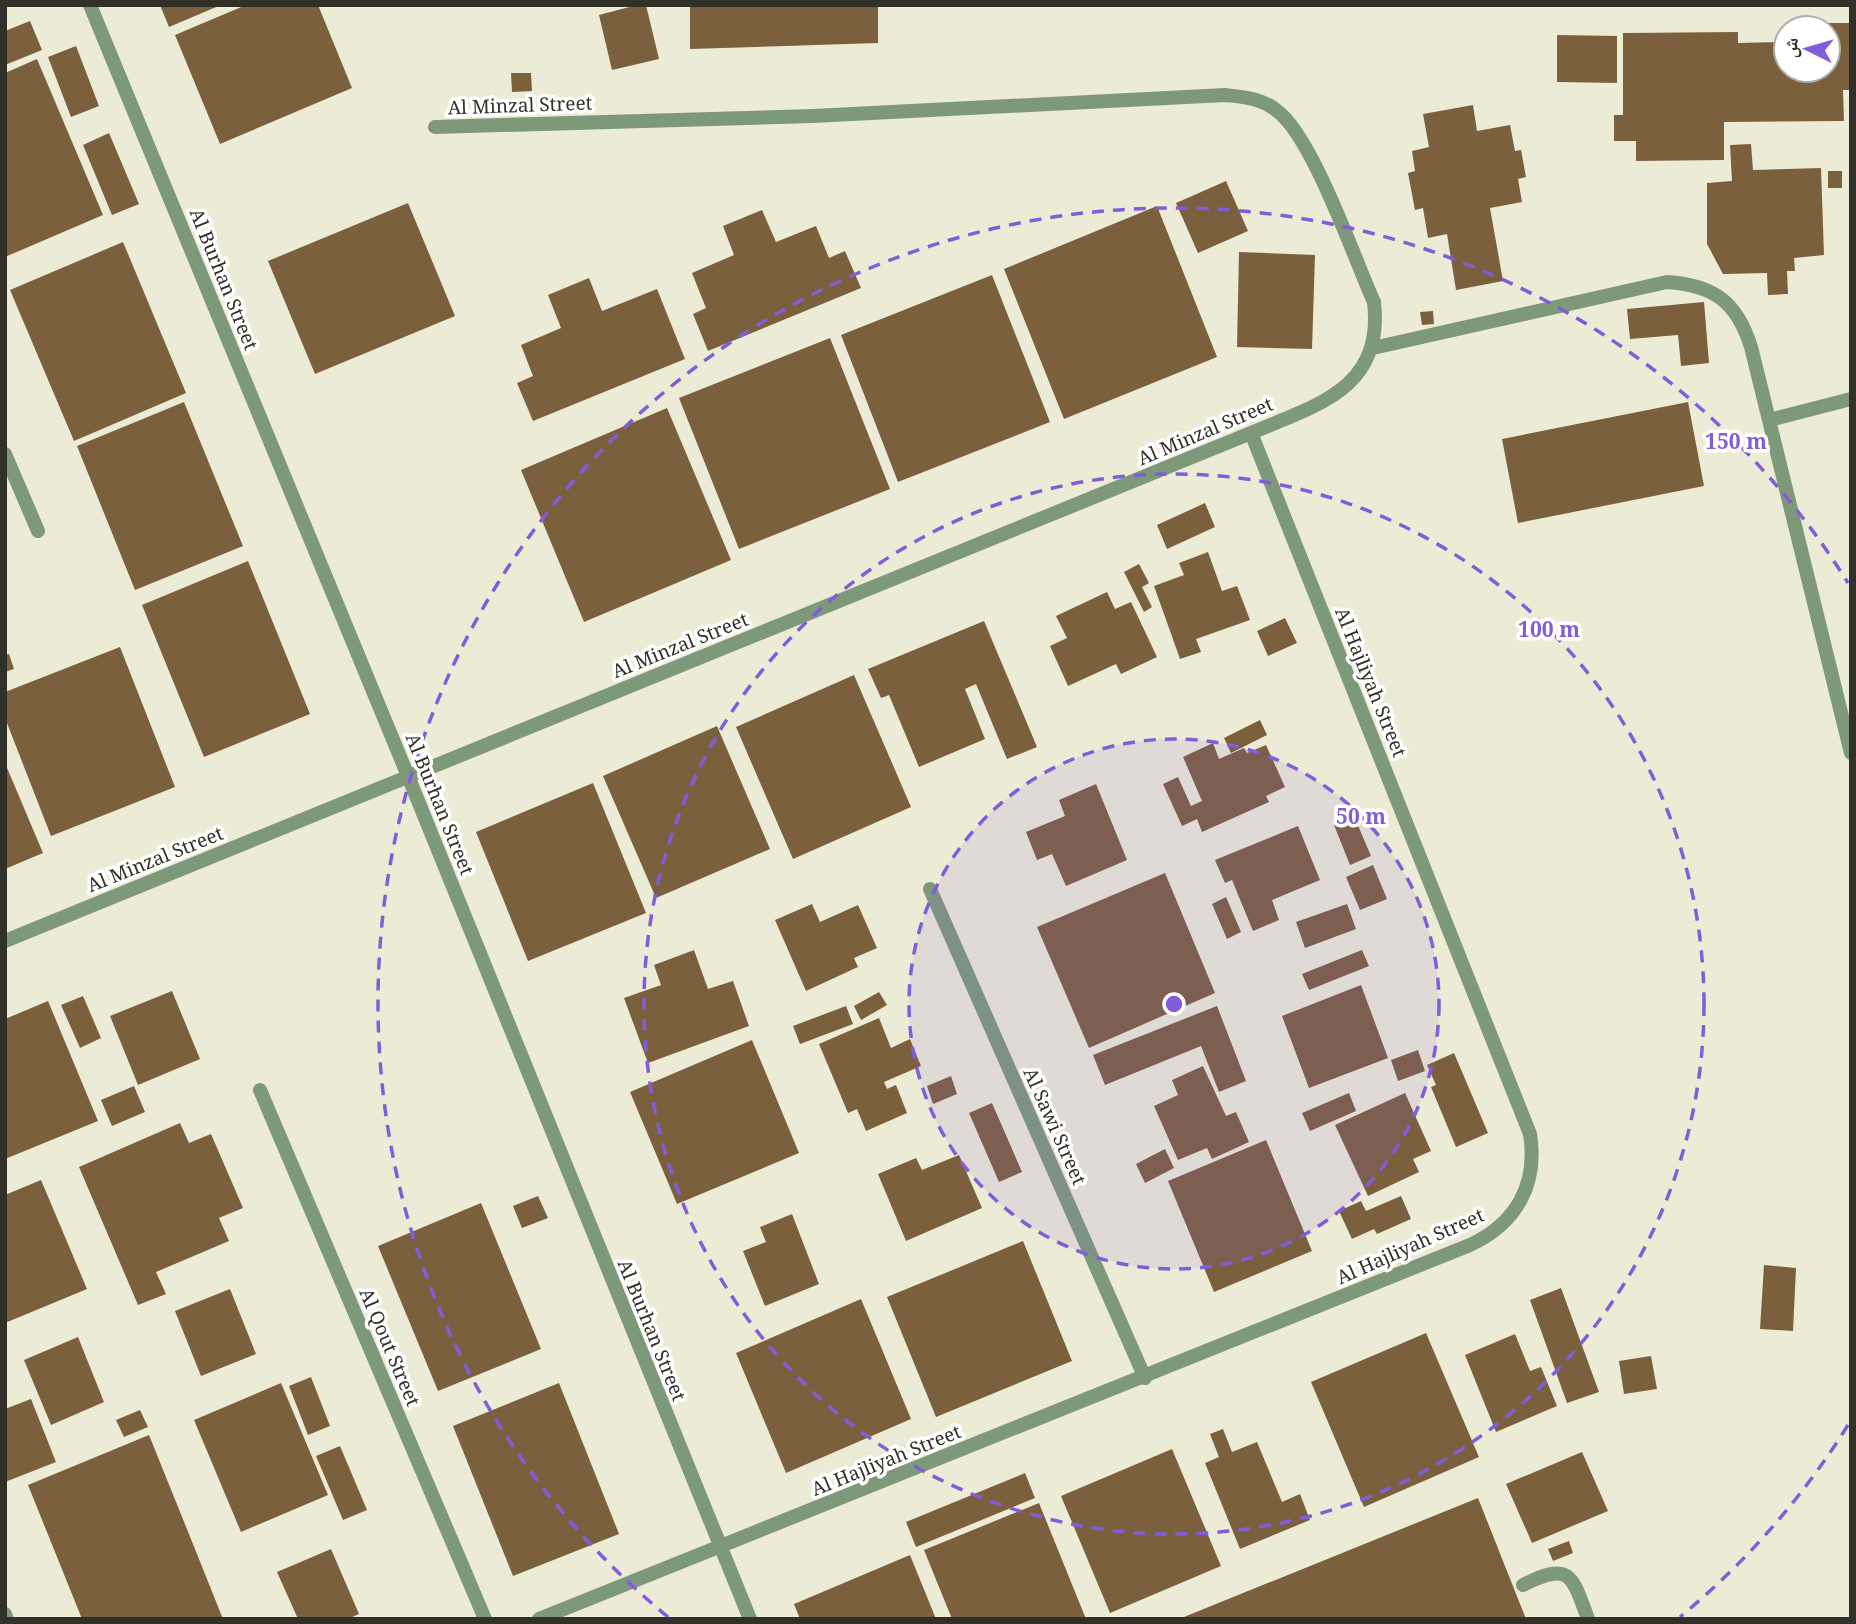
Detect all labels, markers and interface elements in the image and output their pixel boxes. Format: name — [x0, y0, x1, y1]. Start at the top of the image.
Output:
north arrow — [1772, 14, 1842, 84]
text: ش — [1776, 36, 1804, 59]
street label: Al Minzal Street — [447, 89, 593, 121]
street label: Al Burhan Street — [184, 204, 264, 354]
street label: Al Minzal Street — [1133, 391, 1277, 471]
text: 150 m — [1705, 427, 1767, 455]
street label: Al Hajliyah Street — [1329, 603, 1413, 761]
street label: Al Minzal Street — [608, 606, 752, 684]
text: 100 m — [1518, 615, 1580, 643]
street label: Al Burhan Street — [400, 729, 480, 879]
text: 50 m — [1336, 802, 1386, 830]
street label: Al Minzal Street — [83, 820, 227, 898]
centre of rings — [1162, 992, 1186, 1016]
street label: Al Sawi Street — [1018, 1063, 1093, 1189]
street label: Al Hajliyah Street — [1332, 1202, 1488, 1290]
street label: Al Burhan Street — [612, 1255, 692, 1405]
street label: Al Qout Street — [353, 1284, 427, 1410]
street label: Al Hajliyah Street — [807, 1418, 965, 1502]

